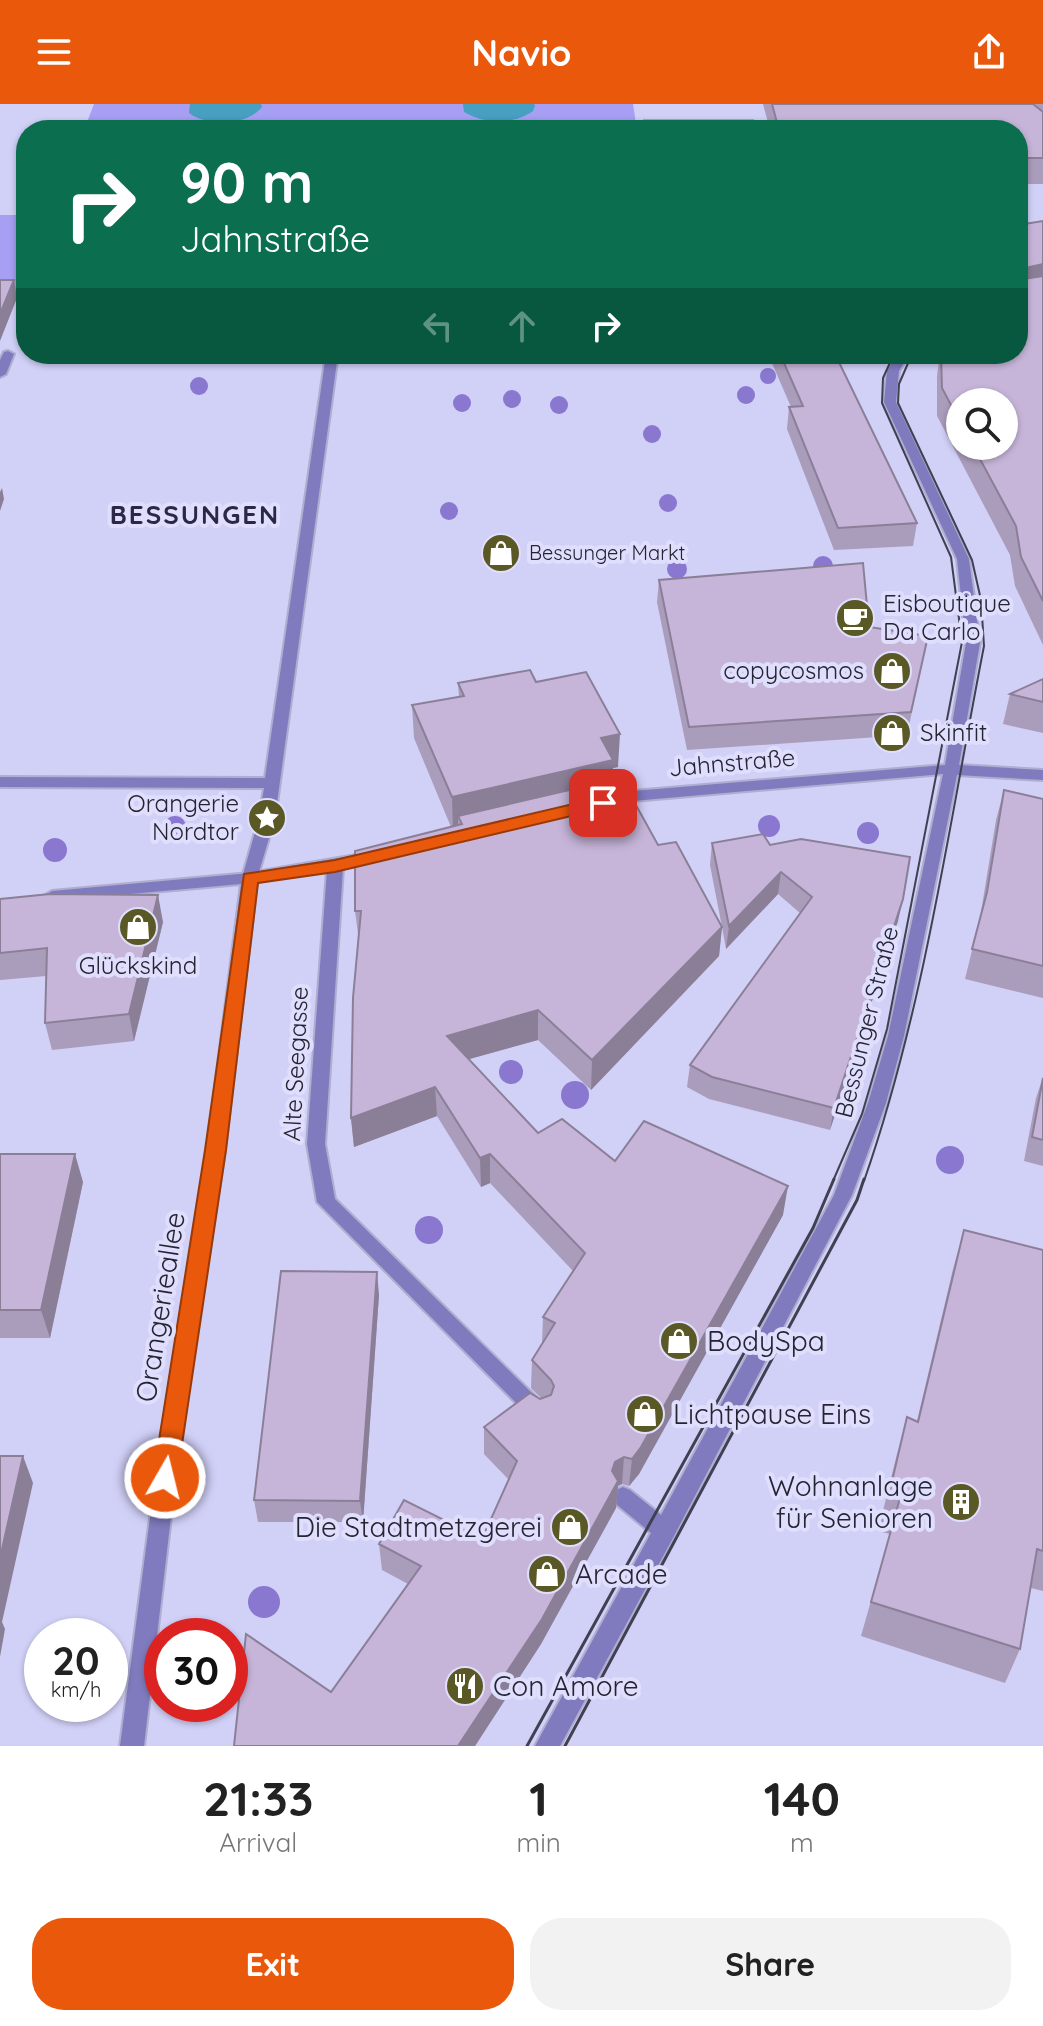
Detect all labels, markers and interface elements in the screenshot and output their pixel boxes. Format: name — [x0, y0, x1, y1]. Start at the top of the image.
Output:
icon: menu — [32, 30, 76, 74]
text: Navio — [472, 30, 571, 75]
icon: share — [967, 30, 1011, 74]
text: 90 m — [180, 147, 314, 217]
icon: right — [48, 152, 152, 256]
text: Jahnstraße — [180, 216, 370, 261]
icon: left — [416, 304, 460, 348]
icon: ahead — [500, 304, 544, 348]
icon: right — [584, 304, 628, 348]
map controls — [946, 388, 1018, 460]
button: search — [946, 388, 1018, 460]
district label: BESSUNGEN — [110, 498, 280, 531]
shop icon: Bessunger Markt — [480, 532, 522, 574]
place label: Bessunger Markt — [529, 540, 686, 565]
place label: Eisboutique Da Carlo — [883, 588, 1011, 646]
cafe icon: Eisboutique Da Carlo — [834, 597, 876, 639]
shop icon: copycosmos — [871, 650, 913, 692]
place label: copycosmos — [723, 655, 864, 685]
shop icon: Skinfit — [871, 712, 913, 754]
place label: Skinfit — [920, 717, 987, 747]
street label: Jahnstraße — [667, 742, 796, 782]
pin — [569, 769, 637, 837]
icon: arrive — [581, 781, 625, 825]
place label: Orangerie Nordtor — [127, 788, 239, 846]
place icon: Orangerie Nordtor — [246, 797, 288, 839]
shop icon: Glückskind — [117, 906, 159, 948]
street label: Bessunger Straße — [828, 923, 904, 1121]
place label: Glückskind — [79, 950, 197, 980]
street label: Alte Seegasse — [276, 986, 314, 1142]
street label: Orangerieallee — [127, 1210, 192, 1404]
shop icon: BodySpa — [658, 1320, 700, 1362]
place label: BodySpa — [707, 1323, 825, 1358]
shop icon: Lichtpause Eins — [624, 1393, 666, 1435]
place label: Lichtpause Eins — [673, 1396, 871, 1431]
position arrow — [123, 1436, 207, 1520]
place label: Wohnanlage für Senioren — [768, 1468, 933, 1535]
building icon: Wohnanlage für Senioren — [940, 1481, 982, 1523]
shop icon: Die Stadtmetzgerei — [549, 1506, 591, 1548]
place label: Die Stadtmetzgerei — [295, 1509, 542, 1544]
shop icon: Arcade — [526, 1553, 568, 1595]
place label: Arcade — [575, 1556, 668, 1591]
speed limit sign: 30 — [144, 1618, 248, 1722]
text: 20 — [52, 1635, 100, 1685]
restaurant icon: Con Amore — [444, 1665, 486, 1707]
place label: Con Amore — [493, 1668, 639, 1703]
text: km/h — [51, 1677, 101, 1702]
text: 21:33 — [203, 1768, 314, 1828]
text: 1 — [529, 1768, 548, 1828]
text: 140 — [764, 1768, 840, 1828]
text: Arrival — [219, 1826, 297, 1859]
text: min — [516, 1826, 561, 1859]
text: m — [790, 1826, 814, 1859]
button: Exit — [32, 1918, 514, 2010]
button: Share — [530, 1918, 1011, 2010]

